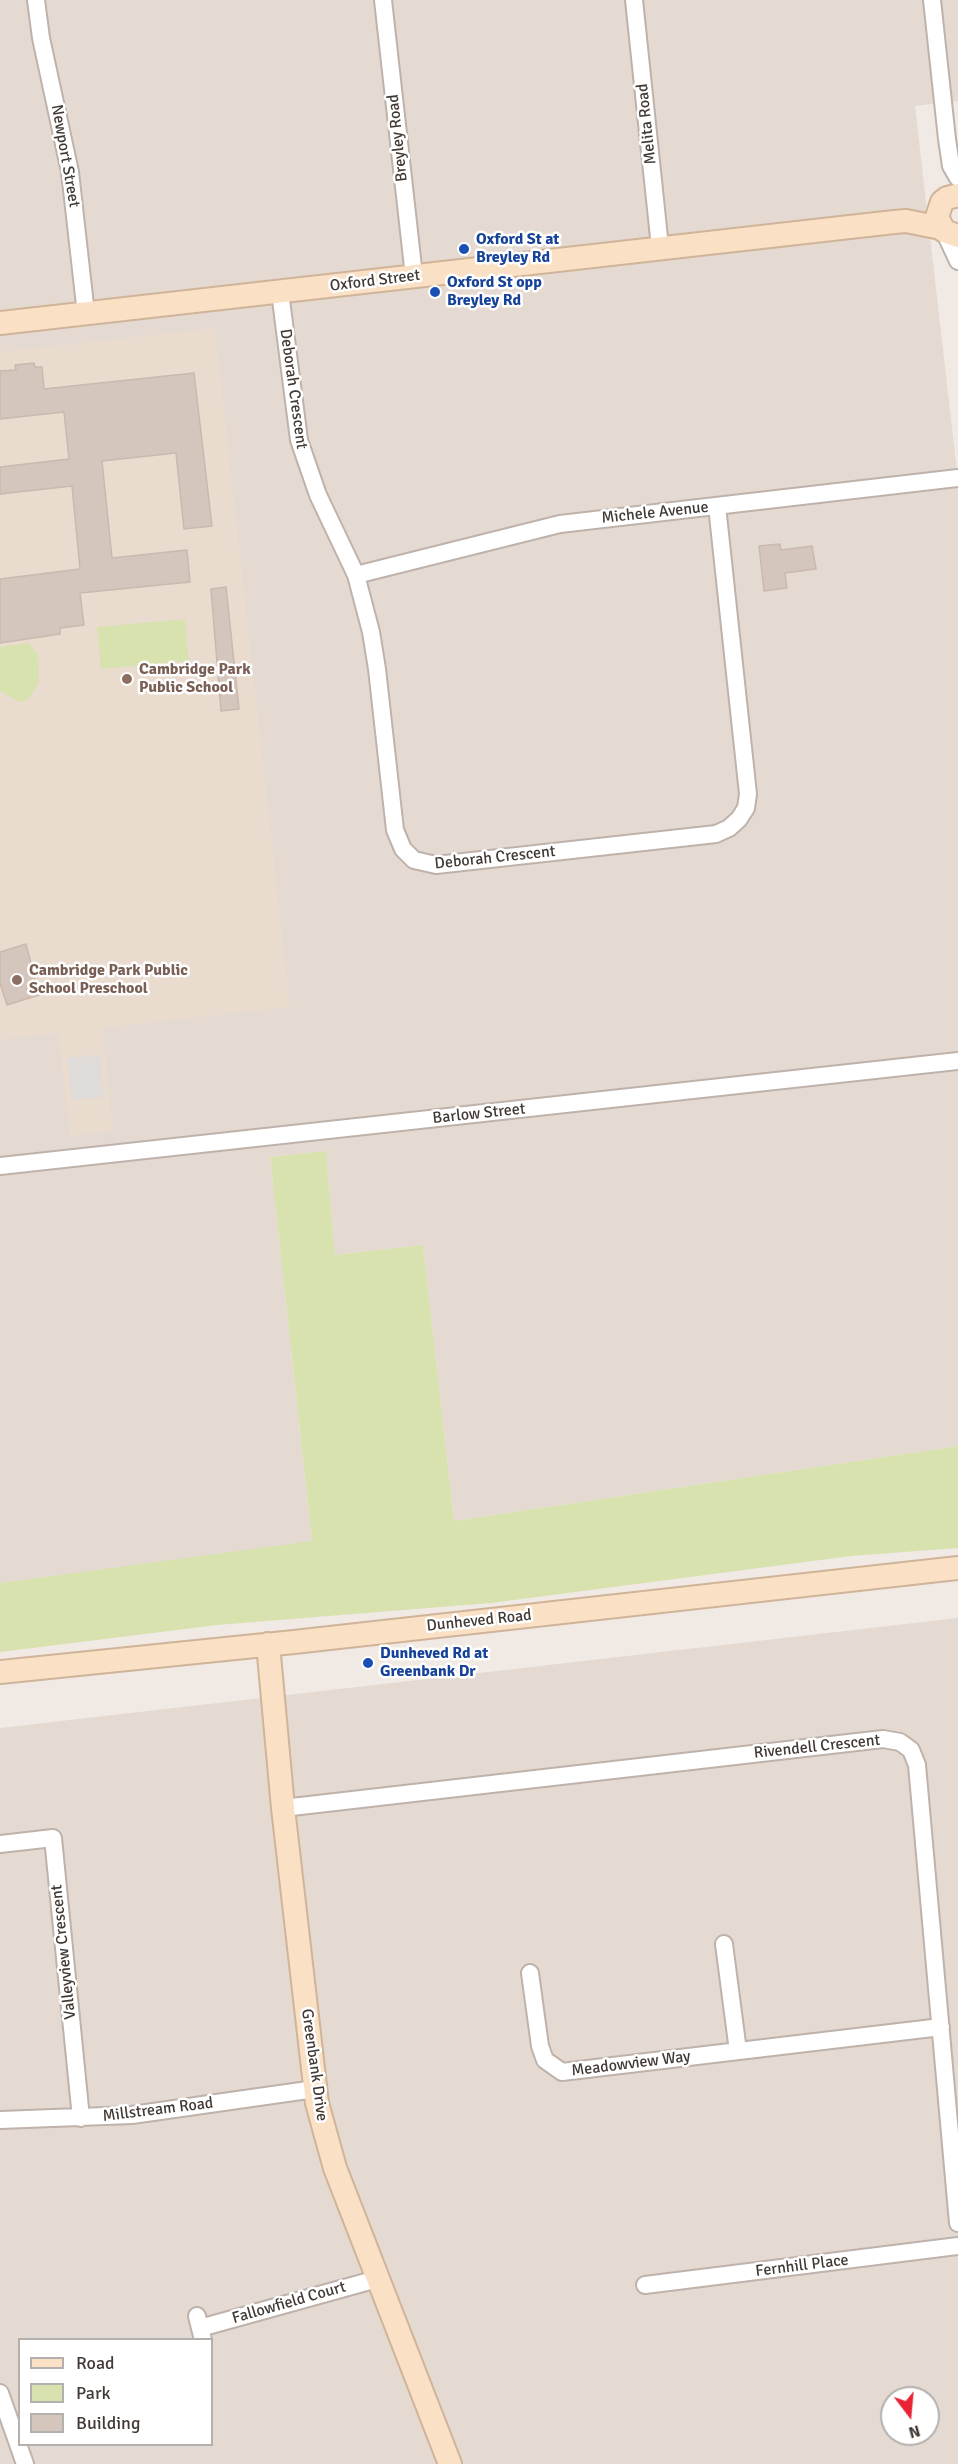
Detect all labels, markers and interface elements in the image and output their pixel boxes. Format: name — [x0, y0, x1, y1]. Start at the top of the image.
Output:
street label: Melita Road — [633, 83, 661, 165]
street label: Breyley Road — [384, 93, 412, 183]
street label: Newport Street — [47, 103, 83, 209]
place label: Oxford St at Breyley Rd — [476, 230, 559, 268]
marker: Oxford St at Breyley Rd — [457, 242, 471, 256]
street label: Oxford Street — [329, 266, 421, 296]
place label: Oxford St opp Breyley Rd — [447, 273, 542, 311]
marker: Oxford St opp Breyley Rd — [428, 285, 442, 299]
street label: Deborah Crescent — [275, 328, 311, 450]
street label: Michele Avenue — [600, 498, 710, 528]
place label: Cambridge Park Public School — [139, 660, 251, 698]
marker: Cambridge Park Public School — [120, 672, 134, 686]
street label: Deborah Crescent — [434, 842, 556, 874]
place label: Cambridge Park Public School Preschool — [29, 961, 188, 999]
marker: Cambridge Park Public School Preschool — [10, 973, 24, 987]
street label: Barlow Street — [432, 1100, 526, 1128]
street label: Dunheved Road — [425, 1606, 533, 1636]
place label: Dunheved Rd at Greenbank Dr — [380, 1644, 488, 1682]
marker: Dunheved Rd at Greenbank Dr — [361, 1656, 375, 1670]
street label: Rivendell Crescent — [753, 1731, 881, 1763]
street label: Valleyview Crescent — [47, 1884, 81, 2020]
street label: Greenbank Drive — [297, 2008, 331, 2122]
street label: Meadowview Way — [570, 2047, 692, 2081]
street label: Millstream Road — [102, 2094, 214, 2126]
street label: Fernhill Place — [754, 2251, 850, 2281]
street label: Fallowfield Court — [230, 2278, 348, 2328]
legend — [18, 2338, 213, 2446]
text: Road — [76, 2352, 115, 2374]
text: Park — [76, 2382, 111, 2404]
north arrow — [880, 2386, 940, 2446]
text: Building — [76, 2412, 140, 2434]
text: N — [906, 2420, 923, 2443]

